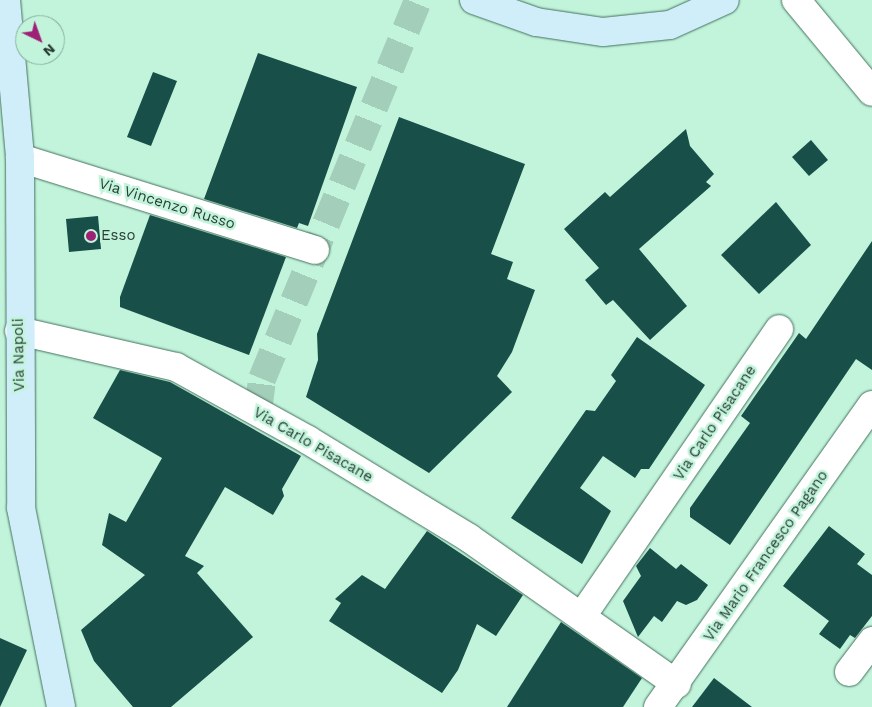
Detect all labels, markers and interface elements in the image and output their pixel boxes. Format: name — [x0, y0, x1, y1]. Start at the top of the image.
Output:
north arrow — [15, 15, 65, 65]
text: N — [40, 41, 59, 60]
street label: Via Vincenzo Russo — [96, 175, 238, 233]
place label: Esso — [101, 227, 135, 245]
marker: Esso — [85, 230, 97, 242]
street label: Via Napoli — [9, 318, 29, 392]
street label: Via Carlo Pisacane — [670, 362, 760, 484]
street label: Via Carlo Pisacane — [250, 403, 376, 487]
street label: Via Mario Francesco Pagano — [700, 467, 832, 645]

